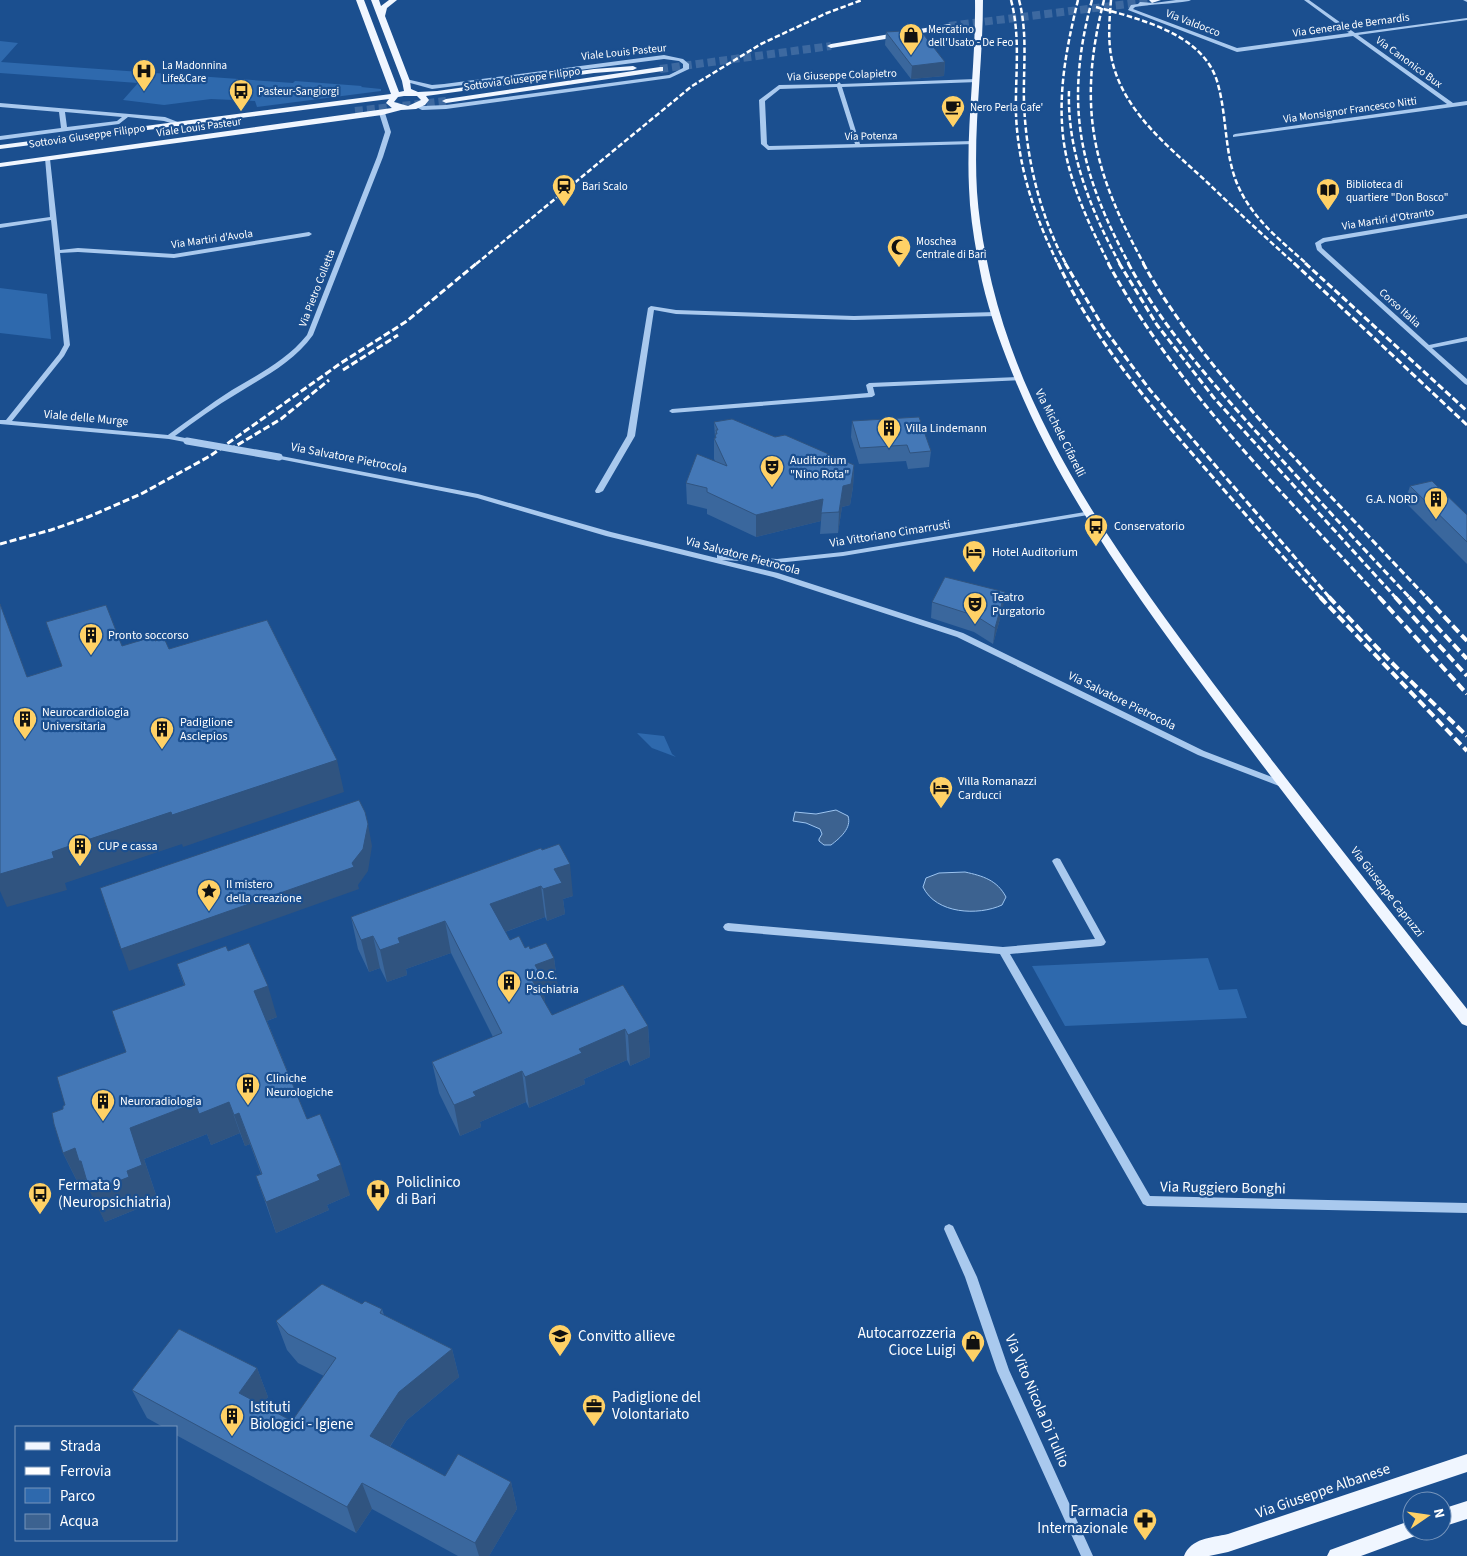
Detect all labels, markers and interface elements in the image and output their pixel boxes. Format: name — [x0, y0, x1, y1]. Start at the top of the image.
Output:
street label: Via Valdocco — [1163, 6, 1223, 40]
street label: Via Generale de Bernardis — [1292, 9, 1411, 41]
shop icon: Mercatino dell'Usato - De Feo — [898, 22, 924, 56]
place label: Mercatino dell'Usato - De Feo — [928, 22, 1013, 50]
street label: Via Canonico Bux — [1373, 33, 1445, 91]
street label: Viale Louis Pasteur — [581, 40, 668, 64]
hospital icon: La Madonnina Life&Care — [131, 58, 157, 92]
place label: La Madonnina Life&Care — [162, 58, 227, 86]
street label: Sottovia Giuseppe Filippo — [463, 63, 581, 95]
street label: Via Giuseppe Colapietro — [787, 66, 897, 84]
bus stop icon: Pasteur-Sangiorgi — [228, 78, 254, 112]
place label: Pasteur-Sangiorgi — [258, 84, 339, 99]
street label: Via Monsignor Francesco Nitti — [1282, 93, 1418, 127]
cafe icon: Nero Perla Cafe' — [940, 94, 966, 128]
place label: Nero Perla Cafe' — [970, 100, 1043, 115]
street label: Viale Louis Pasteur — [156, 114, 243, 140]
street label: Sottovia Giuseppe Filippo — [28, 120, 146, 152]
street label: Via Potenza — [844, 128, 898, 144]
station icon: Bari Scalo — [551, 173, 577, 207]
library icon: Biblioteca di quartiere "Don Bosco" — [1315, 177, 1341, 211]
place label: Biblioteca di quartiere "Don Bosco" — [1346, 177, 1448, 205]
place label: Bari Scalo — [582, 179, 628, 194]
street label: Via Martiri d'Otranto — [1341, 204, 1435, 234]
street label: Via Martiri d'Avola — [170, 226, 254, 252]
mosque icon: Moschea Centrale di Bari — [886, 234, 912, 268]
place label: Moschea Centrale di Bari — [916, 234, 987, 262]
street label: Via Pietro Colletta — [295, 247, 339, 329]
street label: Corso Italia — [1376, 285, 1424, 331]
street label: Via Michele Cifarelli — [1030, 386, 1090, 480]
street label: Viale delle Murge — [43, 406, 129, 430]
building icon: Villa Lindemann — [876, 415, 902, 449]
place label: Villa Lindemann — [906, 420, 987, 437]
street label: Via Salvatore Pietrocola — [289, 438, 409, 478]
place label: Auditorium "Nino Rota" — [790, 452, 849, 483]
theatre icon: Auditorium "Nino Rota" — [759, 454, 785, 488]
building icon: G.A. NORD — [1423, 486, 1449, 520]
place label: G.A. NORD — [1366, 491, 1418, 508]
bus stop icon: Conservatorio — [1083, 513, 1109, 547]
street label: Via Vittoriano Cimarrusti — [828, 516, 952, 552]
place label: Conservatorio — [1114, 518, 1185, 535]
street label: Via Salvatore Pietrocola — [684, 532, 802, 580]
hotel icon: Hotel Auditorium — [961, 539, 987, 573]
place label: Hotel Auditorium — [992, 544, 1078, 561]
place label: Teatro Purgatorio — [992, 589, 1045, 620]
theatre icon: Teatro Purgatorio — [962, 591, 988, 625]
building icon: Pronto soccorso — [78, 622, 104, 656]
place label: Pronto soccorso — [108, 627, 189, 644]
street label: Via Salvatore Pietrocola — [1065, 667, 1179, 735]
place label: Neurocardiologia Universitaria — [42, 704, 129, 735]
building icon: Neurocardiologia Universitaria — [12, 706, 38, 740]
place label: Padiglione Asclepios — [180, 714, 233, 745]
building icon: Padiglione Asclepios — [149, 716, 175, 750]
place label: Villa Romanazzi Carducci — [958, 773, 1037, 804]
hotel icon: Villa Romanazzi Carducci — [928, 775, 954, 809]
building icon: CUP e cassa — [67, 833, 93, 867]
place label: CUP e cassa — [98, 838, 157, 855]
street label: Via Giuseppe Capruzzi — [1346, 843, 1428, 941]
place label: Il mistero della creazione — [226, 876, 302, 907]
place icon: Il mistero della creazione — [196, 878, 222, 912]
place label: U.O.C. Psichiatria — [526, 967, 579, 998]
building icon: U.O.C. Psichiatria — [496, 969, 522, 1003]
place label: Cliniche Neurologiche — [266, 1070, 333, 1101]
building icon: Cliniche Neurologiche — [235, 1072, 261, 1106]
building icon: Neuroradiologia — [90, 1088, 116, 1122]
place label: Neuroradiologia — [120, 1093, 201, 1110]
place label: Policlinico di Bari — [396, 1172, 461, 1210]
place label: Fermata 9 (Neuropsichiatria) — [58, 1175, 171, 1213]
street label: Via Ruggiero Bonghi — [1160, 1176, 1286, 1200]
hospital icon: Policlinico di Bari — [365, 1178, 391, 1212]
bus stop icon: Fermata 9 (Neuropsichiatria) — [27, 1181, 53, 1215]
school or university icon: Convitto allieve — [547, 1323, 573, 1357]
place label: Autocarrozzeria Cioce Luigi — [858, 1323, 956, 1361]
place label: Convitto allieve — [578, 1326, 675, 1347]
shop icon: Autocarrozzeria Cioce Luigi — [960, 1329, 986, 1363]
street label: Via Vito Nicola Di Tullio — [999, 1331, 1075, 1471]
place label: Padiglione del Volontariato — [612, 1387, 701, 1425]
office icon: Padiglione del Volontariato — [581, 1393, 607, 1427]
place label: Istituti Biologici - Igiene — [250, 1397, 353, 1435]
building icon: Istituti Biologici - Igiene — [219, 1403, 245, 1437]
legend — [15, 1426, 178, 1541]
text: Strada — [60, 1436, 101, 1457]
street label: Via Giuseppe Albanese — [1253, 1458, 1393, 1524]
text: Ferrovia — [60, 1461, 111, 1482]
text: Parco — [60, 1486, 95, 1507]
north arrow — [1402, 1491, 1452, 1541]
place label: Farmacia Internazionale — [1037, 1501, 1128, 1539]
pharmacy icon: Farmacia Internazionale — [1132, 1507, 1158, 1541]
text: N — [1428, 1507, 1449, 1520]
text: Acqua — [60, 1511, 99, 1532]

